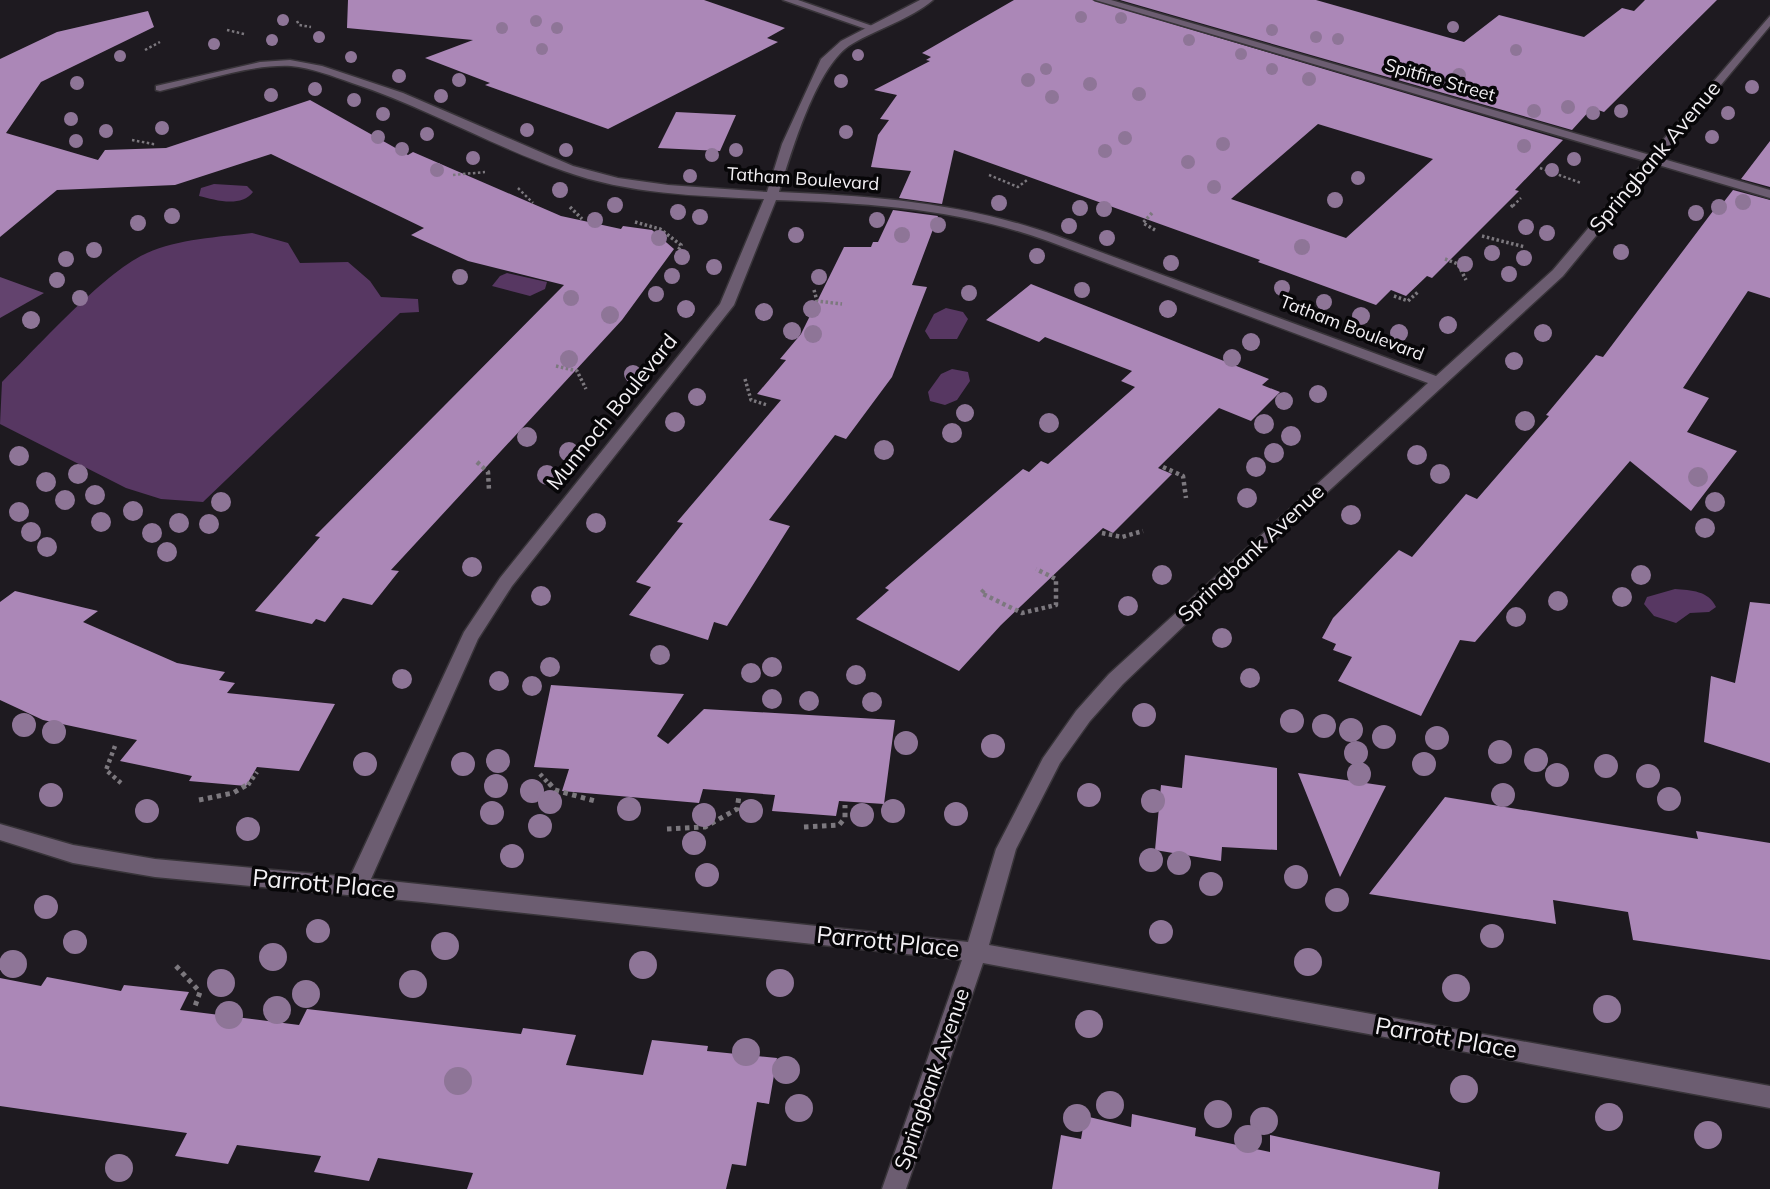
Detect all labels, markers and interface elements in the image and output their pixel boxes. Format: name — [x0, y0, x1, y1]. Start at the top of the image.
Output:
street label: Spitfire Street — [1382, 53, 1498, 106]
street label: Springbank Avenue — [1583, 75, 1725, 238]
street label: Tatham Boulevard — [726, 162, 880, 195]
street label: Tatham Boulevard — [1277, 289, 1428, 366]
street label: Munnoch Boulevard — [540, 328, 682, 495]
street label: Springbank Avenue — [1172, 478, 1329, 627]
street label: Parrott Place — [251, 862, 397, 904]
street label: Parrott Place — [815, 919, 961, 963]
street label: Springbank Avenue — [888, 985, 974, 1173]
street label: Parrott Place — [1373, 1010, 1519, 1064]

